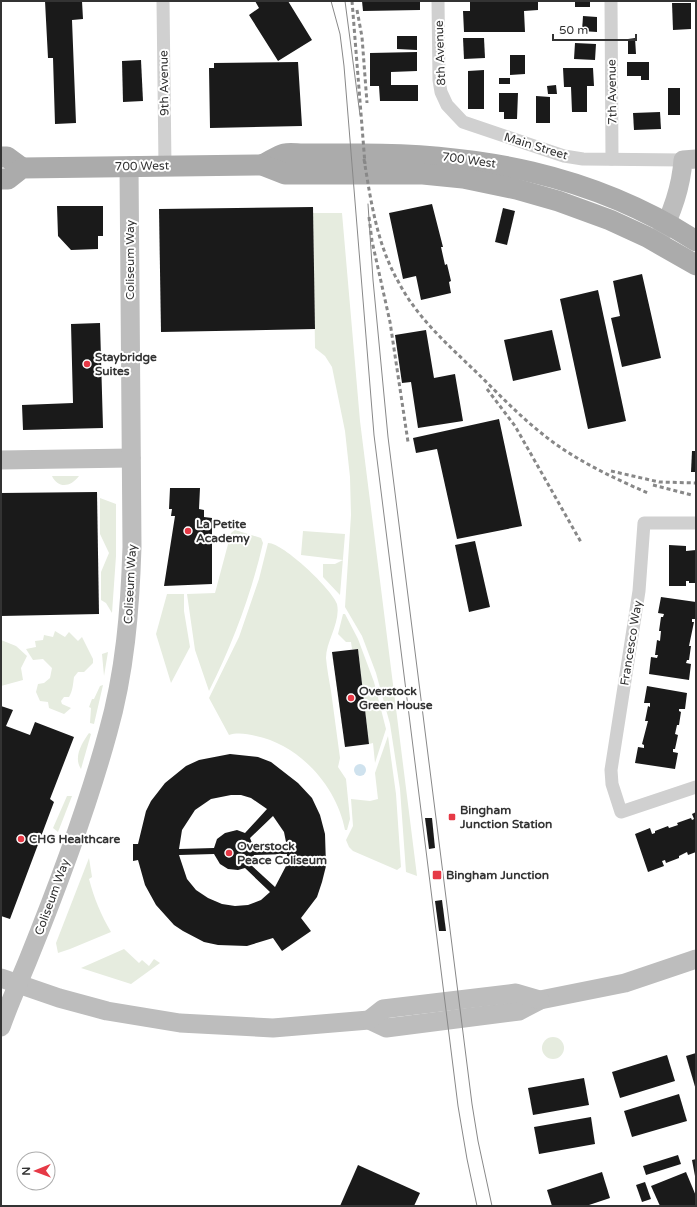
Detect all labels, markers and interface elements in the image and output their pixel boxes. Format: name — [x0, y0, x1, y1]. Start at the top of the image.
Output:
scale bar — [553, 16, 636, 42]
street label: 8th Avenue — [432, 20, 448, 86]
text: 50 m — [559, 23, 588, 37]
street label: 9th Avenue — [156, 50, 172, 116]
street label: 7th Avenue — [604, 59, 620, 125]
street label: Main Street — [502, 130, 570, 162]
street label: 700 West — [441, 149, 497, 171]
street label: 700 West — [115, 159, 170, 173]
street label: Coliseum Way — [123, 219, 137, 300]
place label: Staybridge Suites — [95, 350, 157, 378]
marker: Staybridge Suites — [82, 359, 92, 369]
place label: La Petite Academy — [196, 517, 250, 546]
marker: La Petite Academy — [183, 526, 193, 536]
street label: Coliseum Way — [121, 543, 139, 624]
street label: Francesco Way — [617, 599, 645, 687]
place label: Overstock Green House — [359, 684, 433, 712]
marker: Overstock Green House — [346, 693, 356, 703]
place label: Bingham Junction Station — [459, 803, 552, 831]
marker: Bingham Junction Station — [447, 812, 457, 822]
place label: CHG Healthcare — [29, 832, 120, 846]
marker: CHG Healthcare — [16, 834, 26, 844]
place label: Overstock Peace Coliseum — [237, 839, 327, 867]
marker: Overstock Peace Coliseum — [224, 848, 234, 858]
street label: Coliseum Way — [32, 856, 72, 937]
place label: Bingham Junction — [446, 868, 549, 883]
marker: Bingham Junction — [431, 869, 443, 881]
north arrow — [16, 1151, 56, 1191]
text: N — [20, 1167, 33, 1176]

